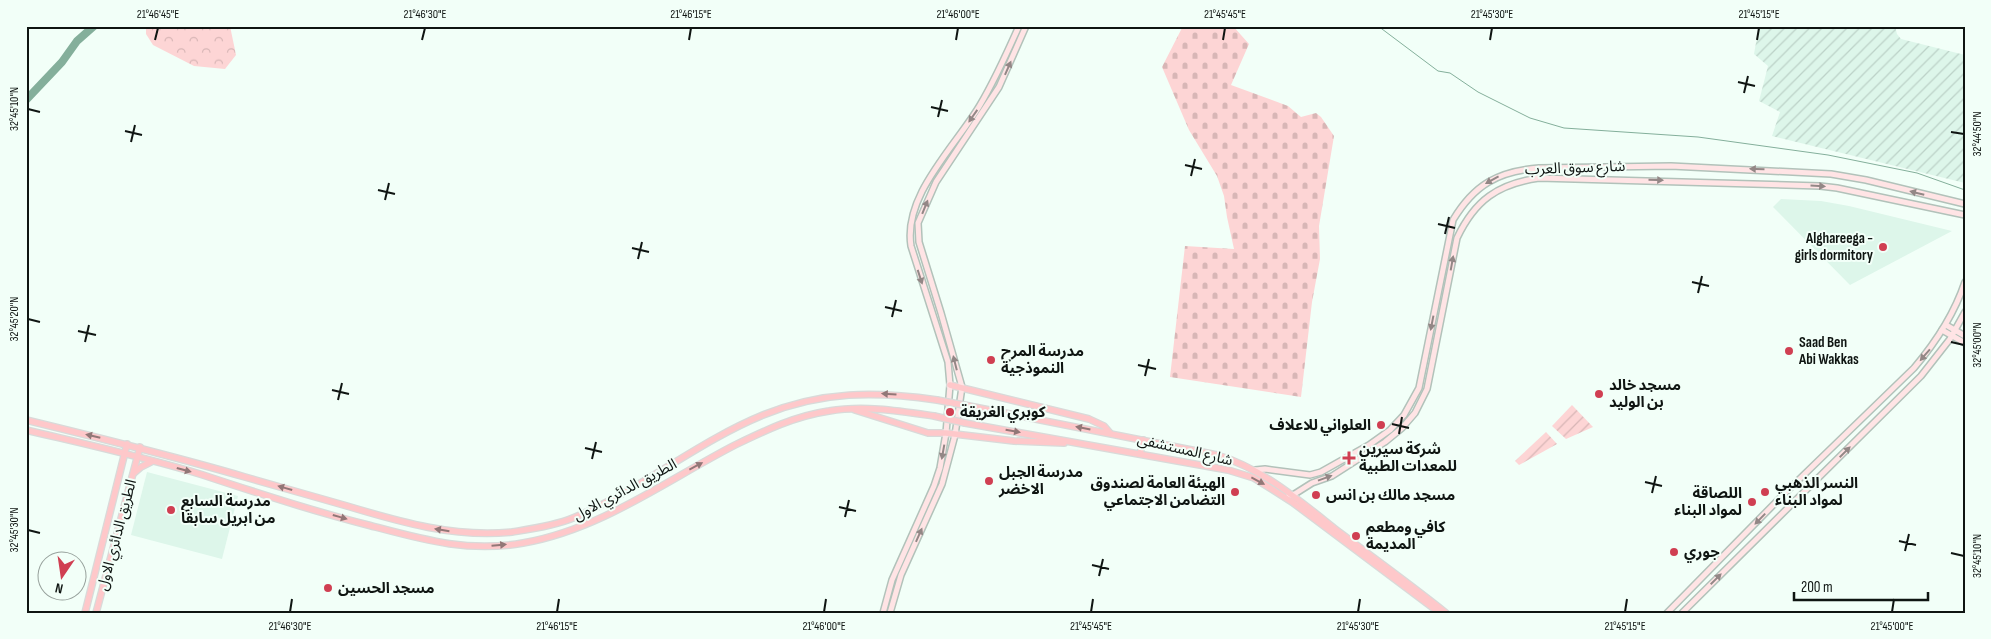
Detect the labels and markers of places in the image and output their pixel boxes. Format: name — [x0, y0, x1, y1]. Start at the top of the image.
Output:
place label: Alghareega - girls dormitory — [1795, 229, 1874, 265]
marker: Alghareega - girls dormitory — [1877, 241, 1889, 253]
place label: Saad Ben Abi Wakkas — [1798, 333, 1859, 369]
place label: مدرسة المرح النموذجية — [1001, 342, 1084, 378]
marker: Saad Ben Abi Wakkas — [1783, 345, 1795, 357]
marker: مدرسة المرح النموذجية — [985, 354, 997, 366]
place label: مسجد خالد بن الوليد — [1609, 376, 1681, 412]
marker: مسجد خالد بن الوليد — [1593, 388, 1605, 400]
place label: كوبري الغريقة — [960, 403, 1046, 423]
marker: كوبري الغريقة — [944, 406, 956, 418]
place label: العلواني للاعلاف — [1269, 416, 1371, 436]
marker: العلواني للاعلاف — [1375, 419, 1387, 431]
place label: شركة سيرين للمعدات الطبية — [1359, 440, 1457, 476]
marker: شركة سيرين للمعدات الطبية — [1343, 452, 1355, 464]
place label: مدرسة الجبل الاخضر — [998, 463, 1083, 499]
place label: الهيئة العامة لصندوق التضامن الاجتماعي — [1091, 474, 1225, 511]
place label: النسر الذهبي لمواد البناء — [1775, 474, 1858, 510]
marker: مدرسة الجبل الاخضر — [983, 475, 995, 487]
place label: اللصاقة لمواد البناء — [1674, 484, 1742, 520]
marker: الهيئة العامة لصندوق التضامن الاجتماعي — [1229, 486, 1241, 498]
place label: مسجد مالك بن انس — [1326, 486, 1455, 505]
marker: النسر الذهبي لمواد البناء — [1759, 486, 1771, 498]
marker: مسجد مالك بن انس — [1310, 489, 1322, 501]
place label: مدرسة السابع من ابريل سابقا — [181, 492, 275, 528]
marker: اللصاقة لمواد البناء — [1746, 496, 1758, 508]
marker: مدرسة السابع من ابريل سابقا — [165, 504, 177, 516]
place label: كافي ومطعم المديمة — [1366, 518, 1446, 554]
marker: كافي ومطعم المديمة — [1350, 530, 1362, 542]
place label: جوري — [1684, 543, 1720, 563]
marker: جوري — [1668, 546, 1680, 558]
place label: مسجد الحسين — [338, 579, 435, 598]
marker: مسجد الحسين — [322, 582, 334, 594]

